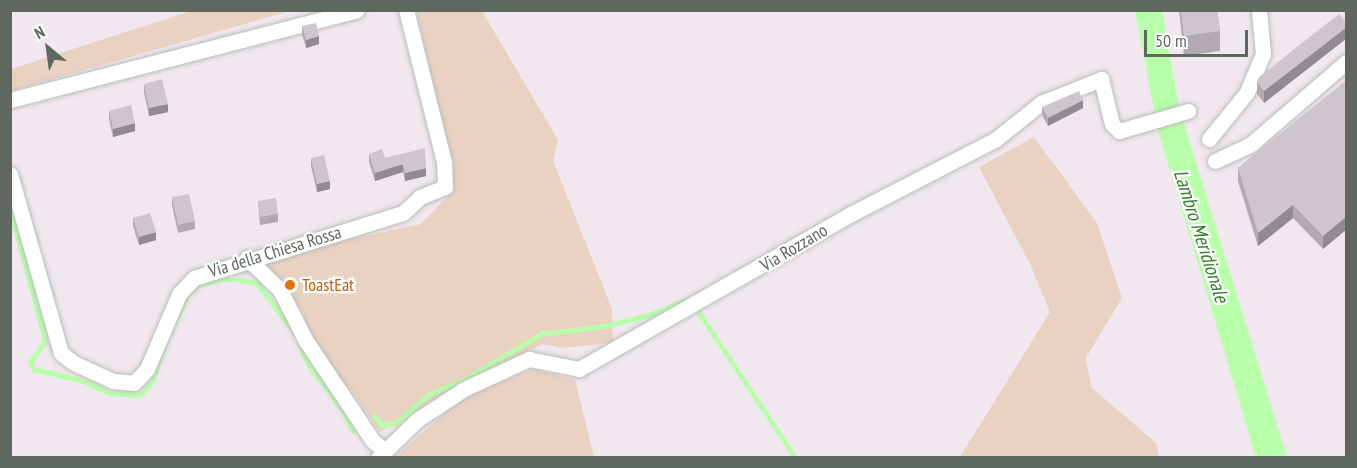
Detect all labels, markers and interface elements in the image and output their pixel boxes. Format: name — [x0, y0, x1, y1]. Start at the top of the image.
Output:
north arrow — [18, 18, 78, 78]
scale bar — [1147, 18, 1250, 56]
text: N — [31, 21, 48, 43]
text: 50 m — [1155, 29, 1187, 52]
water label: Lambro Meridionale — [1168, 167, 1234, 305]
street label: Via Rozzano — [756, 220, 832, 276]
street label: Via della Chiesa Rossa — [206, 222, 344, 282]
place label: ToastEat — [302, 274, 354, 296]
marker: ToastEat — [283, 278, 297, 292]

